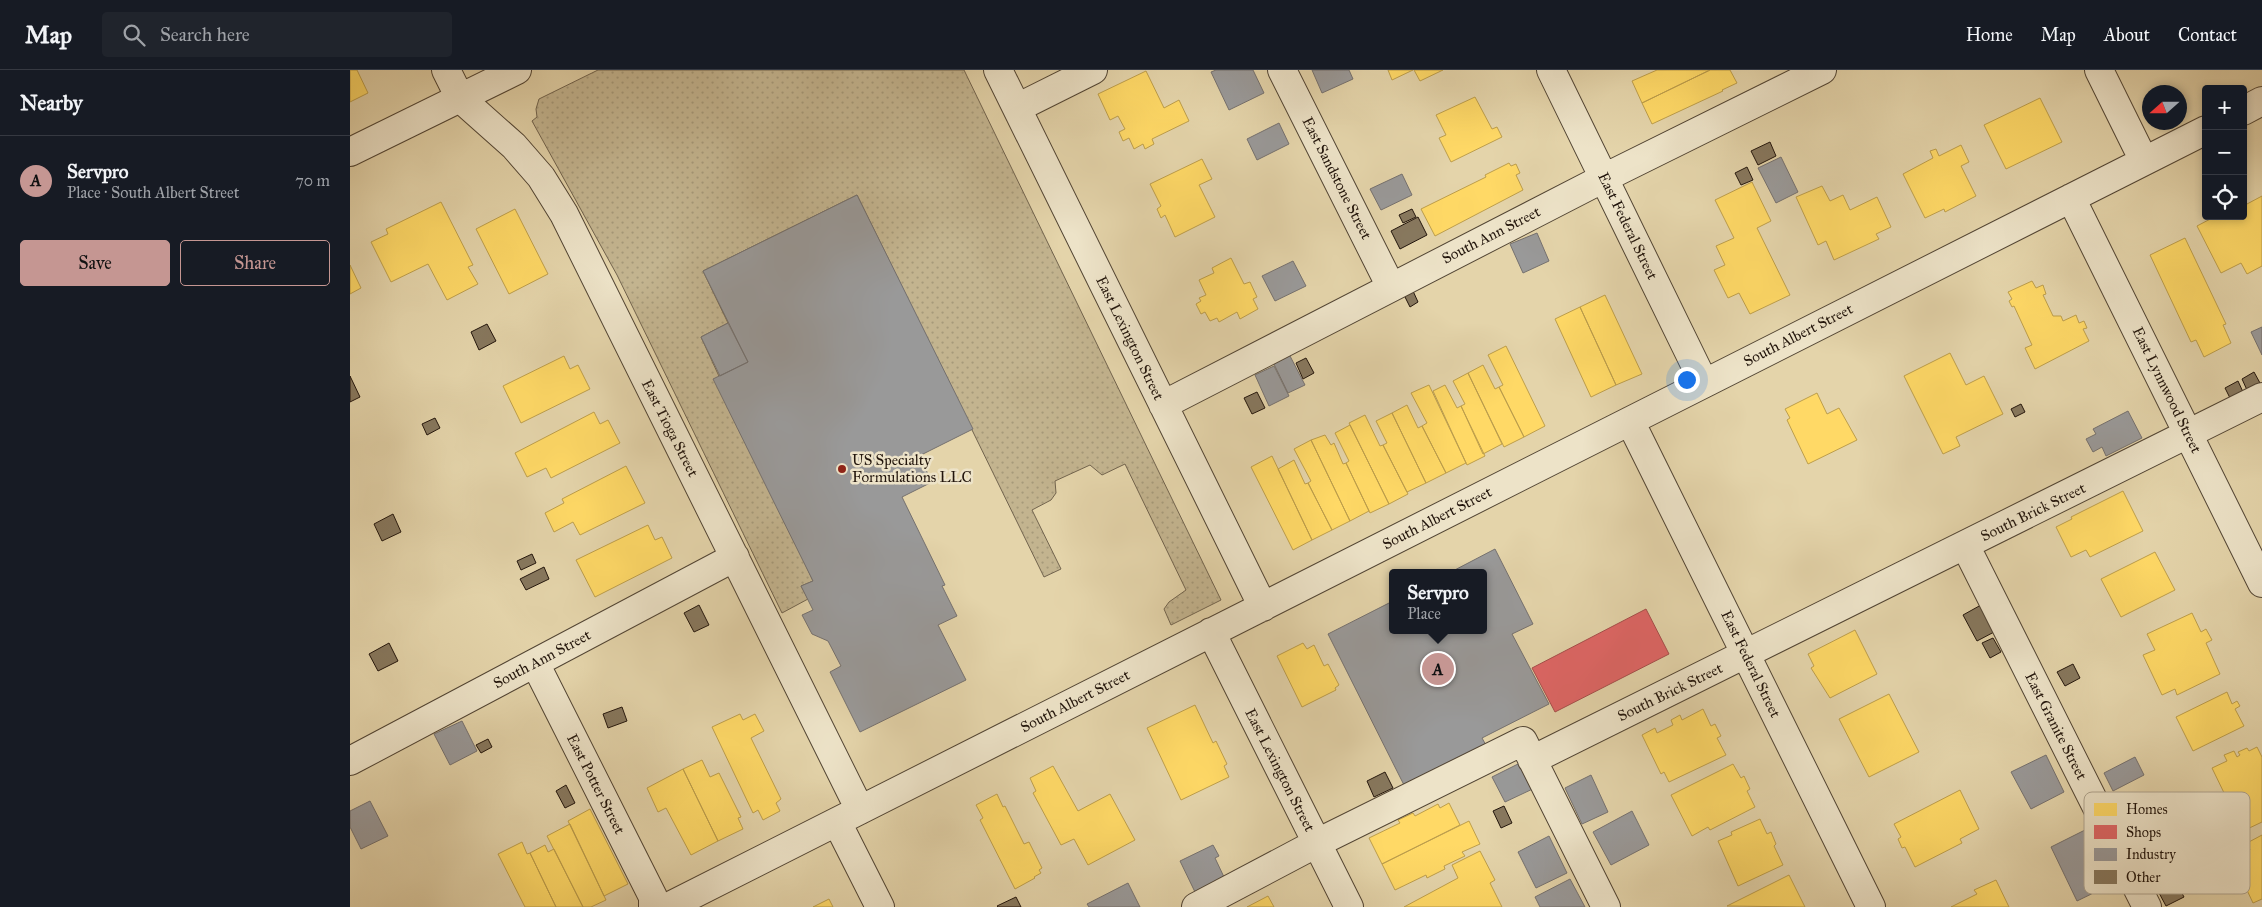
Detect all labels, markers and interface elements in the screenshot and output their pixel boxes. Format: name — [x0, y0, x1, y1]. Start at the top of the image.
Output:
search box — [102, 12, 452, 57]
text: Map — [25, 20, 72, 50]
icon: search — [120, 21, 148, 49]
text: Search here — [160, 23, 250, 46]
text: Home — [1966, 24, 2013, 46]
text: Map — [2041, 24, 2076, 46]
text: About — [2104, 24, 2150, 46]
text: Contact — [2178, 24, 2237, 46]
north arrow — [2142, 85, 2187, 130]
map controls — [2202, 85, 2247, 220]
button: + — [2202, 85, 2247, 130]
text: Nearby — [20, 90, 83, 116]
street label: East Sandstone Street — [1298, 114, 1376, 243]
button: − — [2202, 130, 2247, 175]
text: Servpro — [67, 160, 129, 183]
street label: East Federal Street — [1594, 169, 1662, 283]
text: A — [31, 171, 41, 190]
text: 70 m — [295, 171, 330, 190]
button: locate — [2202, 175, 2247, 220]
text: Place · South Albert Street — [67, 183, 239, 202]
street label: South Ann Street — [1439, 202, 1544, 268]
button: Save — [20, 240, 170, 286]
button: Share — [180, 240, 330, 286]
street label: East Lexington Street — [1092, 273, 1168, 404]
street label: South Albert Street — [1740, 299, 1856, 370]
street label: East Lynnwood Street — [2129, 324, 2206, 457]
your location — [1674, 367, 1700, 393]
street label: East Tioga Street — [638, 376, 703, 480]
place label: US Specialty Formulations LLC — [852, 451, 972, 486]
marker: US Specialty Formulations LLC — [836, 463, 848, 475]
street label: South Brick Street — [1978, 479, 2089, 545]
street label: South Albert Street — [1379, 482, 1495, 553]
popup — [1389, 569, 1487, 634]
text: Servpro — [1407, 581, 1469, 604]
text: Place — [1407, 604, 1441, 623]
street label: East Federal Street — [1717, 607, 1785, 721]
street label: South Ann Street — [490, 625, 595, 692]
pin: A — [1422, 650, 1454, 688]
street label: South Brick Street — [1615, 659, 1726, 725]
street label: South Albert Street — [1017, 665, 1133, 736]
street label: East Granite Street — [2021, 669, 2091, 783]
street label: East Lexington Street — [1241, 705, 1319, 835]
street label: East Potter Street — [563, 731, 629, 838]
legend — [2084, 792, 2250, 894]
text: Homes — [2126, 801, 2168, 818]
text: Shops — [2126, 824, 2161, 841]
text: Industry — [2126, 846, 2176, 863]
text: Other — [2126, 869, 2161, 886]

